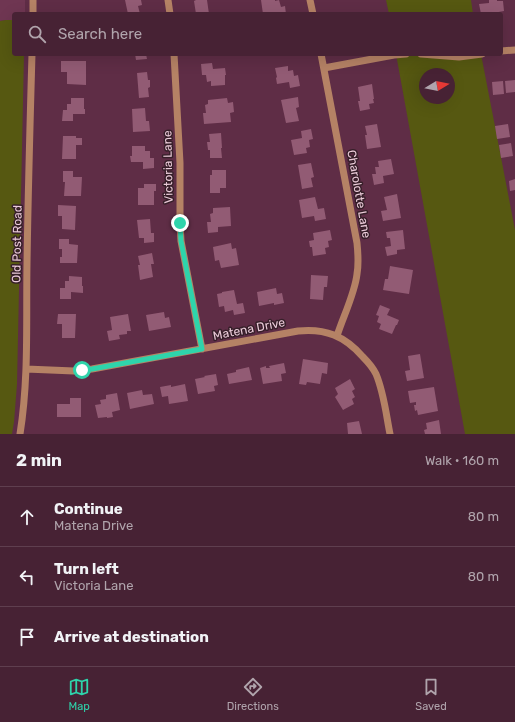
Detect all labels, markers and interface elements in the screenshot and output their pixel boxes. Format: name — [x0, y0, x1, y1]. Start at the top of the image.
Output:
search box — [12, 12, 503, 56]
icon: search — [26, 23, 48, 45]
text: Search here — [58, 25, 142, 43]
north arrow — [419, 68, 455, 104]
street label: Victoria Lane — [160, 130, 176, 204]
street label: Charolotte Lane — [344, 149, 374, 240]
street label: Old Post Road — [9, 205, 25, 283]
route end — [171, 214, 189, 232]
street label: Matena Drive — [212, 315, 287, 343]
route start — [73, 361, 91, 379]
text: 2 min — [16, 450, 62, 470]
text: Walk · 160 m — [425, 453, 499, 468]
text: Continue — [54, 500, 123, 518]
icon: ahead — [16, 506, 38, 528]
text: 80 m — [468, 509, 499, 524]
text: Matena Drive — [54, 518, 133, 533]
text: Turn left — [54, 560, 119, 578]
icon: left — [16, 566, 38, 588]
text: 80 m — [468, 569, 499, 584]
text: Victoria Lane — [54, 578, 133, 593]
icon: arrive — [16, 626, 38, 648]
text: Arrive at destination — [54, 628, 209, 646]
tab: Map — [68, 676, 90, 713]
tab: Directions — [227, 676, 279, 713]
tab: Saved — [415, 676, 447, 713]

